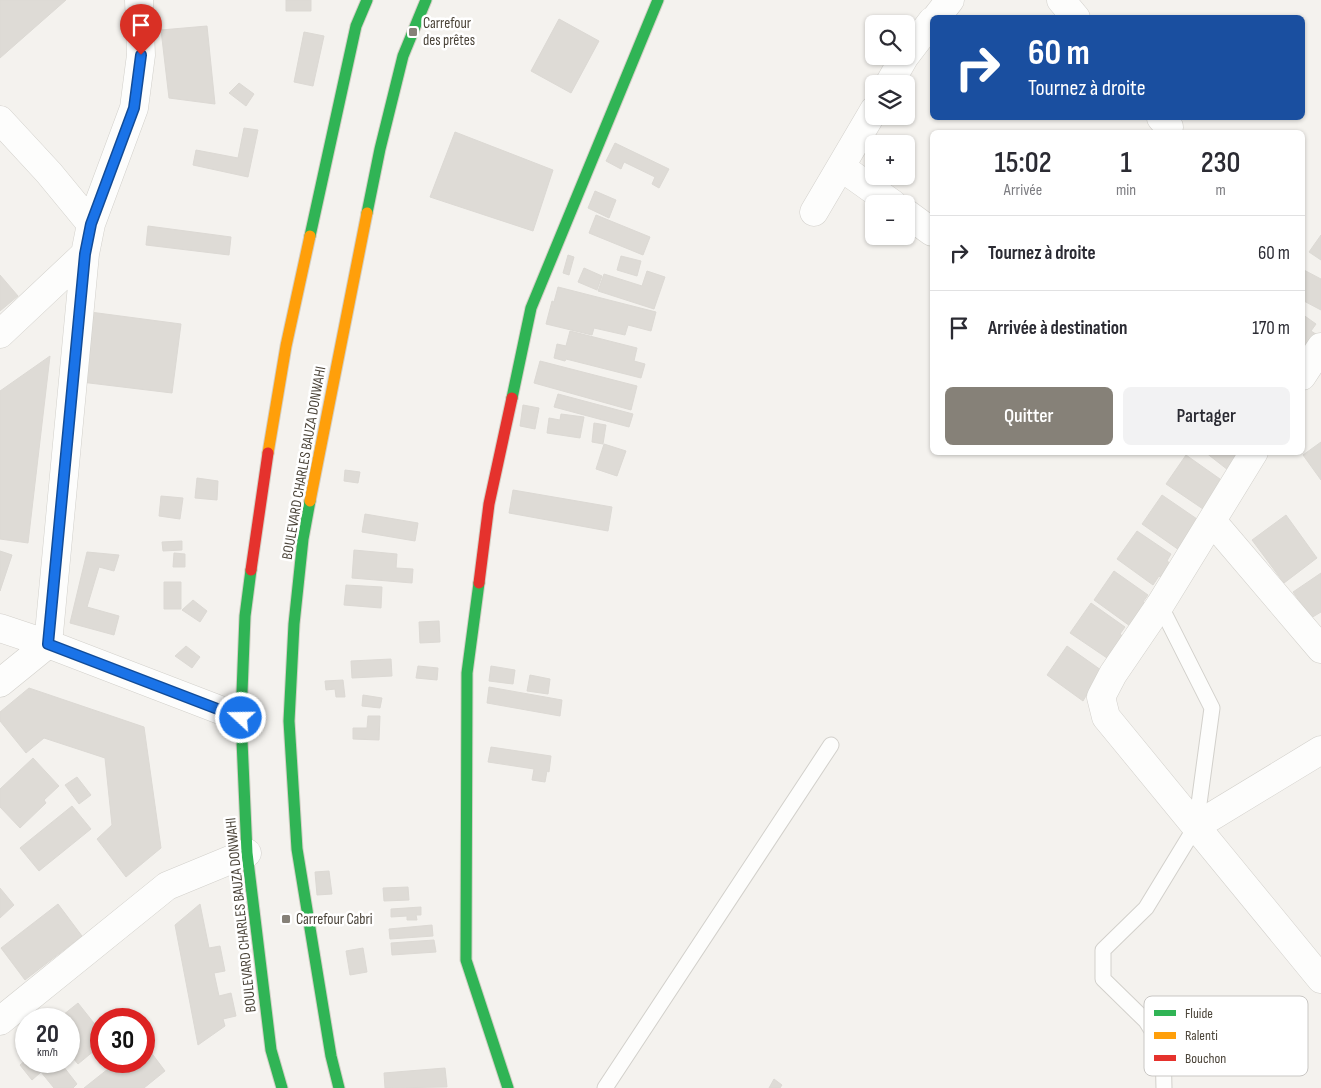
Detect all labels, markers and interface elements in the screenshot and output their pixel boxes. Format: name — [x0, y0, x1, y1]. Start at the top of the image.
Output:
pin — [120, 4, 162, 55]
icon: arrive — [127, 11, 155, 39]
place label: Carrefour des prêtes — [423, 14, 475, 50]
map controls — [865, 15, 915, 245]
button: search — [865, 15, 915, 65]
marker: Carrefour des prêtes — [407, 26, 419, 38]
text: 60 m — [1028, 32, 1090, 75]
icon: right — [945, 35, 1010, 100]
button: layers — [865, 75, 915, 125]
text: Tournez à droite — [1028, 75, 1145, 102]
button: + — [865, 135, 915, 185]
text: 15:02 — [995, 145, 1051, 181]
text: 1 — [1120, 145, 1132, 181]
text: 230 — [1201, 145, 1240, 181]
text: Arrivée — [1004, 181, 1042, 200]
text: min — [1116, 181, 1136, 200]
text: m — [1215, 181, 1226, 200]
button: − — [865, 195, 915, 245]
icon: right — [945, 239, 973, 267]
text: Tournez à droite — [988, 242, 1096, 265]
text: 60 m — [1258, 242, 1290, 265]
icon: arrive — [945, 314, 973, 342]
text: Arrivée à destination — [988, 317, 1128, 340]
text: 170 m — [1252, 317, 1290, 340]
street label: BOULEVARD CHARLES BAUZA DONWAHI — [278, 365, 330, 561]
button: Quitter — [945, 387, 1113, 445]
button: Partager — [1123, 387, 1290, 445]
position arrow — [214, 691, 266, 743]
street label: BOULEVARD CHARLES BAUZA DONWAHI — [221, 817, 261, 1013]
place label: Carrefour Cabri — [296, 910, 373, 929]
marker: Carrefour Cabri — [280, 913, 292, 925]
legend — [1144, 996, 1308, 1076]
text: Fluide — [1185, 1005, 1213, 1022]
speed limit sign: 30 — [90, 1008, 155, 1073]
text: 20 — [36, 1019, 59, 1050]
text: Ralenti — [1185, 1027, 1218, 1044]
text: km/h — [37, 1045, 58, 1060]
text: Bouchon — [1185, 1050, 1226, 1067]

